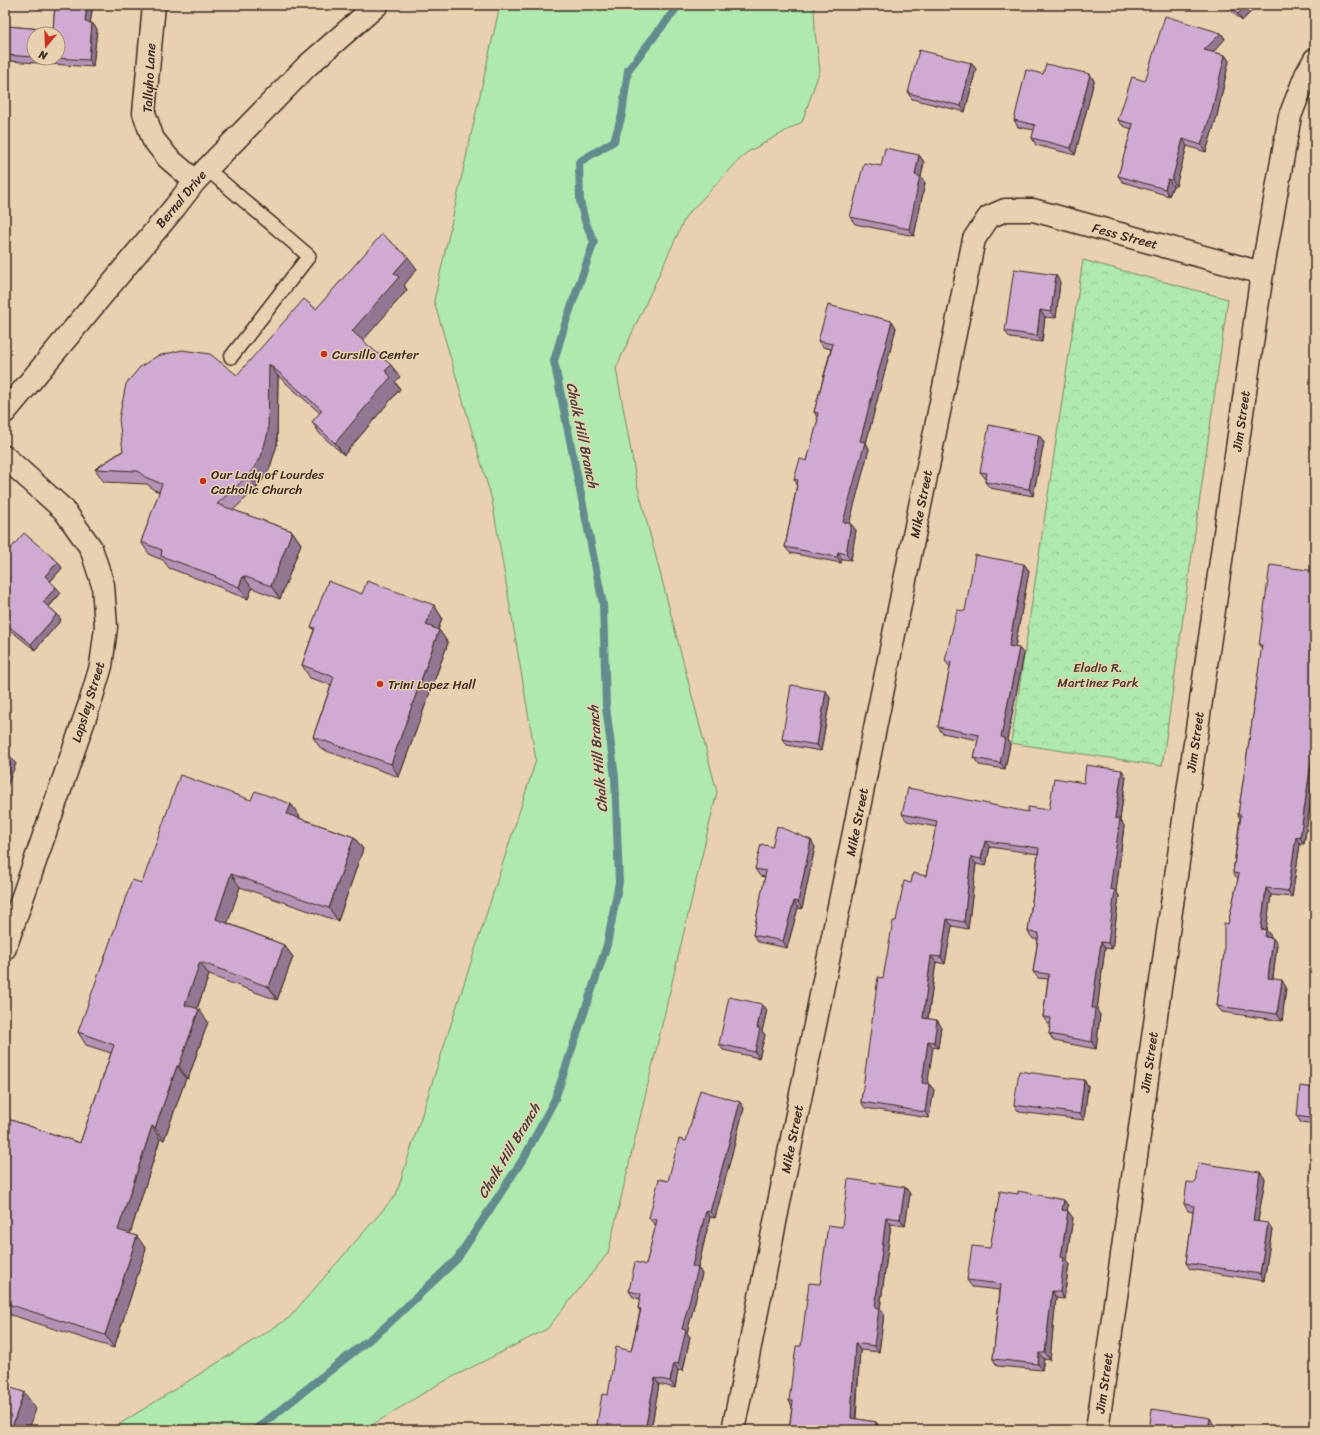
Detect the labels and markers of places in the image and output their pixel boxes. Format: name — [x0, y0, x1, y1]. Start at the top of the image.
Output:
place label: Cursillo Center — [332, 343, 419, 366]
marker: Cursillo Center — [319, 349, 329, 359]
place label: Our Lady of Lourdes Catholic Church — [211, 463, 325, 501]
marker: Our Lady of Lourdes Catholic Church — [198, 476, 208, 486]
place label: Trini Lopez Hall — [388, 673, 476, 696]
marker: Trini Lopez Hall — [375, 679, 385, 689]

